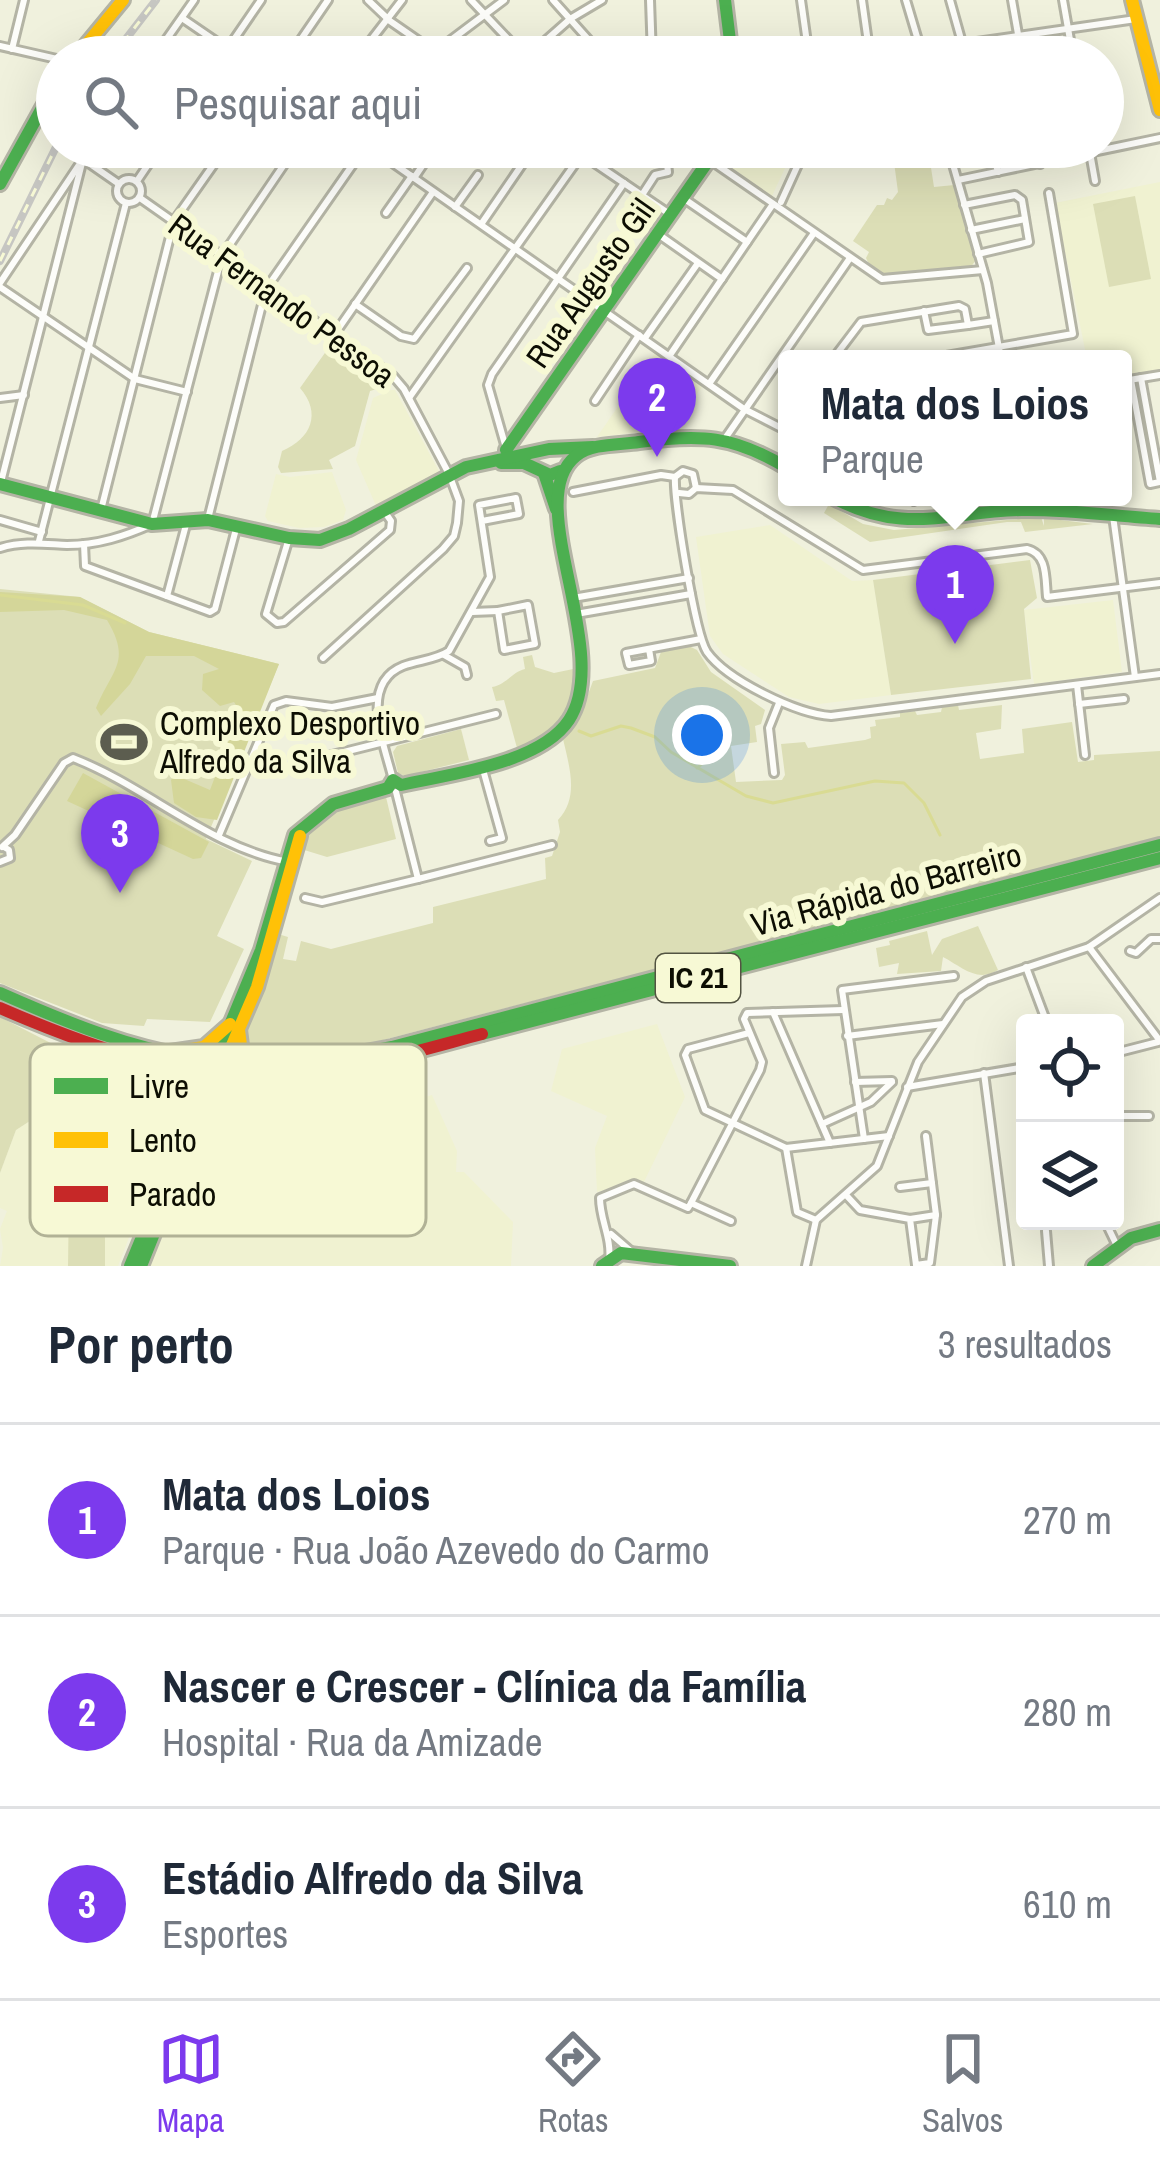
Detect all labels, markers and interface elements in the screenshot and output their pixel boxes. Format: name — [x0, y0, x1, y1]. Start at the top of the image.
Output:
search box — [36, 36, 1124, 168]
icon: search — [78, 69, 144, 135]
text: Pesquisar aqui — [174, 72, 422, 133]
street label: Rua Augusto Gil — [515, 190, 665, 376]
street label: Rua Fernando Pessoa — [160, 203, 404, 397]
popup — [778, 350, 1132, 506]
pin: 2 — [618, 358, 696, 457]
text: Mata dos Loios — [821, 372, 1089, 433]
text: Parque — [821, 433, 924, 485]
pin: 1 — [916, 545, 994, 644]
place label: Complexo Desportivo Alfredo da Silva — [159, 701, 420, 783]
your location — [672, 705, 732, 765]
sports icon: Complexo Desportivo Alfredo da Silva — [99, 717, 149, 767]
pin: 3 — [81, 794, 159, 893]
street label: Via Rápida do Barreiro — [746, 832, 1026, 946]
road number: IC 21 — [656, 954, 740, 1002]
map controls — [1016, 1014, 1124, 1230]
button: locate — [1016, 1014, 1124, 1122]
legend — [30, 1044, 426, 1236]
text: Livre — [129, 1064, 189, 1108]
text: Lento — [129, 1118, 197, 1162]
button: layers — [1016, 1122, 1124, 1230]
text: Parado — [129, 1172, 216, 1216]
text: Por perto — [48, 1310, 234, 1379]
text: 3 resultados — [938, 1318, 1112, 1370]
text: Mata dos Loios — [162, 1463, 431, 1524]
text: 1 — [78, 1494, 96, 1546]
text: 270 m — [1023, 1494, 1112, 1546]
text: Parque · Rua João Azevedo do Carmo — [162, 1524, 710, 1576]
text: Nascer e Crescer - Clínica da Família — [162, 1655, 806, 1716]
text: 2 — [78, 1686, 96, 1738]
text: 280 m — [1023, 1686, 1112, 1738]
text: Hospital · Rua da Amizade — [162, 1716, 542, 1768]
text: Estádio Alfredo da Silva — [162, 1847, 583, 1908]
text: 3 — [78, 1878, 96, 1930]
text: 610 m — [1023, 1878, 1112, 1930]
text: Esportes — [162, 1908, 288, 1960]
tab: Mapa — [157, 2026, 224, 2142]
tab: Rotas — [538, 2026, 609, 2142]
tab: Salvos — [922, 2026, 1003, 2142]

